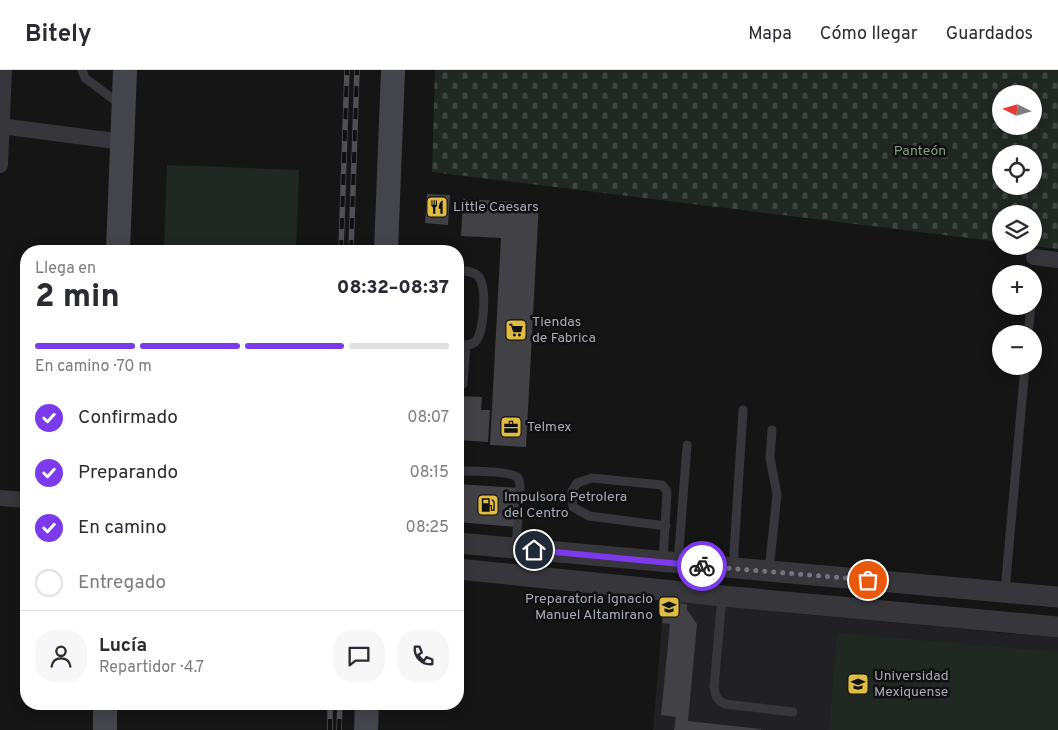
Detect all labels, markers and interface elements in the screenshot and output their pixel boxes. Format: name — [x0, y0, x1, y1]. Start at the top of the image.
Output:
text: Bitely — [25, 20, 92, 50]
text: Mapa — [748, 23, 792, 46]
text: Cómo llegar — [820, 23, 918, 46]
text: Guardados — [946, 23, 1033, 46]
north arrow — [992, 85, 1042, 135]
map controls — [992, 85, 1042, 375]
park label: Panteón — [894, 143, 946, 160]
button: locate — [992, 145, 1042, 195]
restaurant icon: Little Caesars — [425, 195, 449, 219]
place label: Little Caesars — [453, 199, 539, 216]
button: layers — [992, 205, 1042, 255]
text: Llega en — [35, 259, 96, 279]
button: + — [992, 265, 1042, 315]
text: 08:32–08:37 — [337, 276, 449, 300]
text: 2 min — [35, 278, 120, 318]
place label: Tiendas de Fabrica — [532, 314, 596, 347]
supermarket icon: Tiendas de Fabrica — [504, 318, 528, 342]
button: − — [992, 325, 1042, 375]
text: En camino · 70 m — [35, 357, 152, 377]
icon: check — [35, 404, 63, 432]
text: Confirmado — [78, 406, 178, 430]
text: 08:07 — [407, 408, 449, 428]
office icon: Telmex — [499, 415, 523, 439]
place label: Telmex — [527, 419, 572, 436]
icon: check — [35, 459, 63, 487]
text: Preparando — [78, 461, 178, 485]
text: 08:15 — [409, 463, 449, 483]
place label: Impulsora Petrolera del Centro — [504, 489, 627, 522]
fuel station icon: Impulsora Petrolera del Centro — [476, 493, 500, 517]
icon: check — [35, 514, 63, 542]
text: En camino — [78, 516, 167, 540]
text: 08:25 — [406, 518, 449, 538]
pin — [513, 529, 555, 571]
icon: home — [520, 536, 548, 564]
courier — [677, 541, 727, 591]
icon: bike — [688, 552, 716, 580]
pin — [847, 559, 889, 601]
icon: bag — [854, 566, 882, 594]
text: Entregado — [78, 571, 166, 595]
place label: Preparatoria Ignacio Manuel Altamirano — [525, 591, 653, 624]
school or university icon: Preparatoria Ignacio Manuel Altamirano — [657, 595, 681, 619]
button: person — [35, 630, 87, 682]
button: chat — [333, 630, 385, 682]
button: phone — [397, 630, 449, 682]
text: Lucía — [99, 634, 147, 658]
text: Repartidor · 4.7 — [99, 658, 204, 678]
place label: Universidad Mexiquense — [874, 668, 949, 701]
school or university icon: Universidad Mexiquense — [846, 672, 870, 696]

